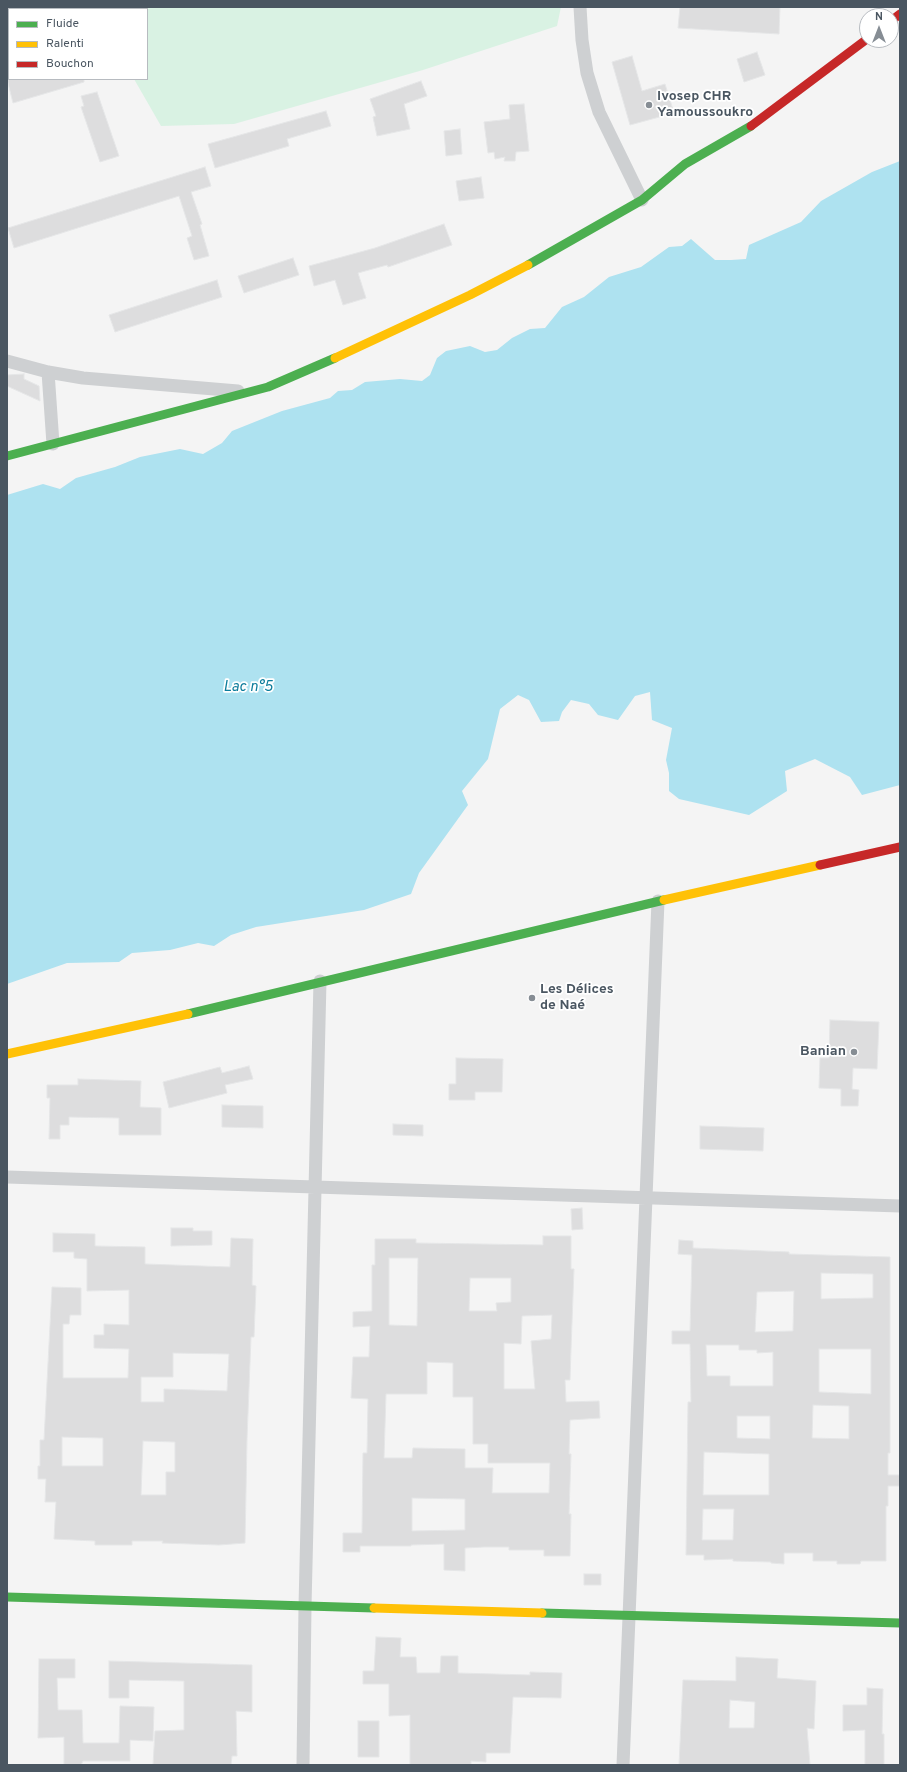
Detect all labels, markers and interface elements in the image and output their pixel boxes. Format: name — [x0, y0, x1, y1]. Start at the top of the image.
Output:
legend — [8, 8, 148, 80]
north arrow — [859, 8, 899, 48]
text: N — [875, 10, 883, 24]
text: Fluide — [46, 16, 79, 32]
text: Ralenti — [46, 36, 84, 52]
text: Bouchon — [46, 56, 94, 72]
place label: Ivosep CHR Yamoussoukro — [657, 89, 753, 122]
marker: Ivosep CHR Yamoussoukro — [644, 100, 654, 110]
water label: Lac n°5 — [223, 679, 273, 697]
place label: Les Délices de Naé — [540, 982, 614, 1014]
marker: Les Délices de Naé — [527, 993, 537, 1003]
place label: Banian — [800, 1044, 846, 1060]
marker: Banian — [849, 1047, 859, 1057]

